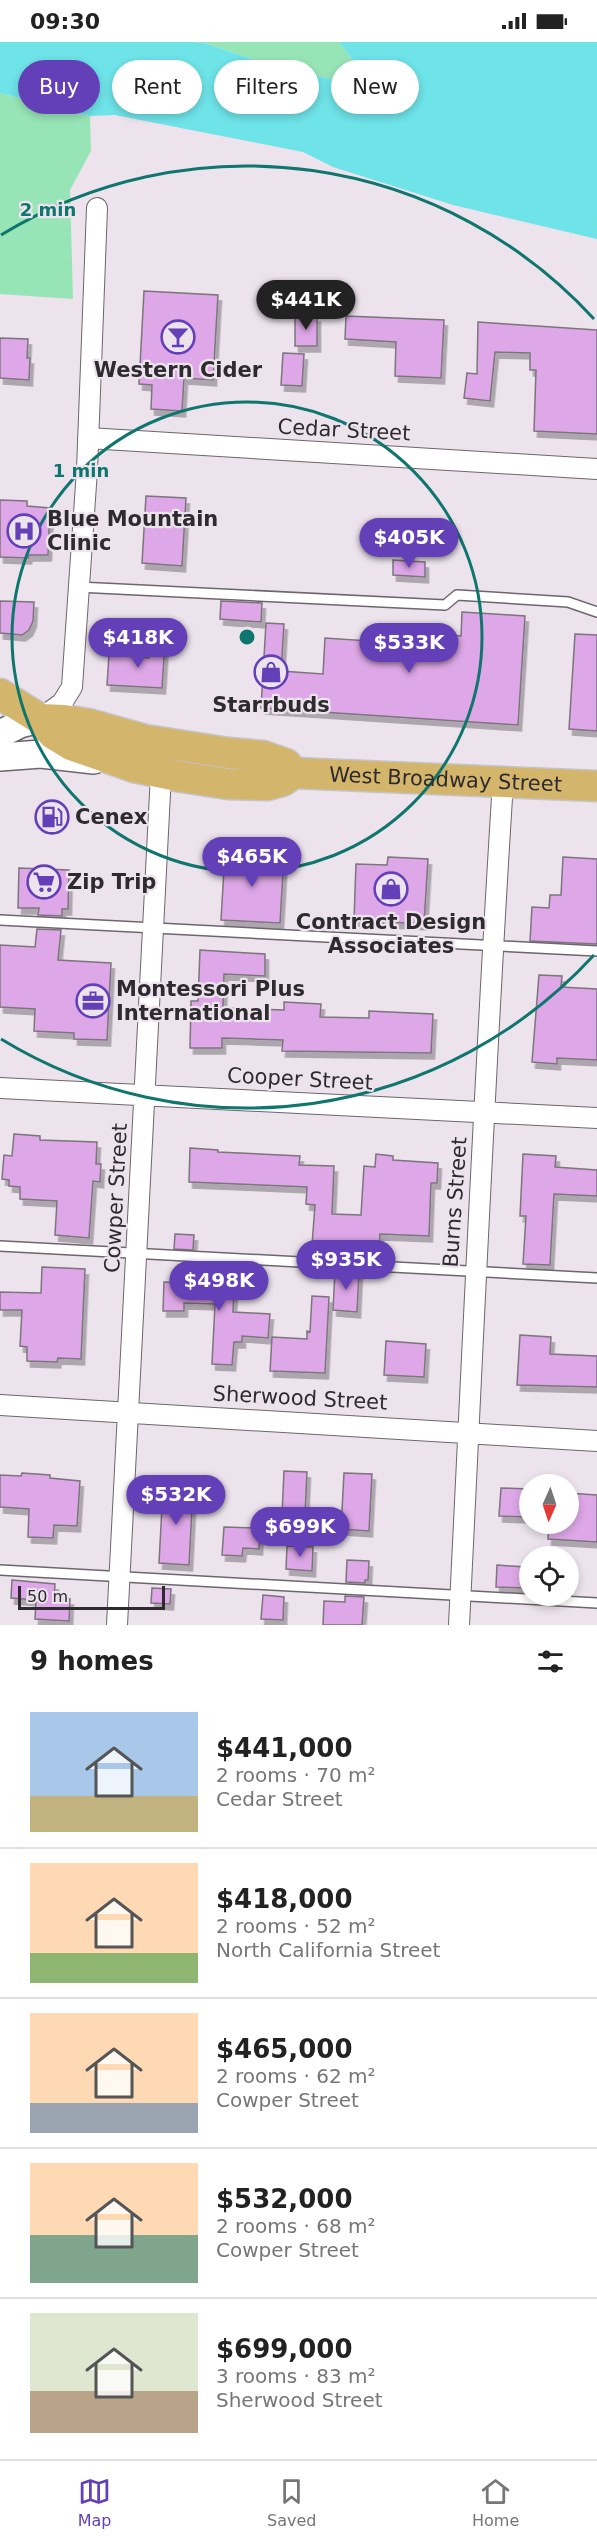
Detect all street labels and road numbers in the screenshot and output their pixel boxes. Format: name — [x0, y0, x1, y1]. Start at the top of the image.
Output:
street label: Cedar Street — [277, 415, 411, 445]
street label: West Broadway Street — [329, 763, 562, 796]
street label: Cooper Street — [227, 1063, 373, 1095]
street label: Cowper Street — [100, 1122, 132, 1274]
street label: Burns Street — [438, 1136, 472, 1268]
street label: Sherwood Street — [212, 1381, 388, 1415]

